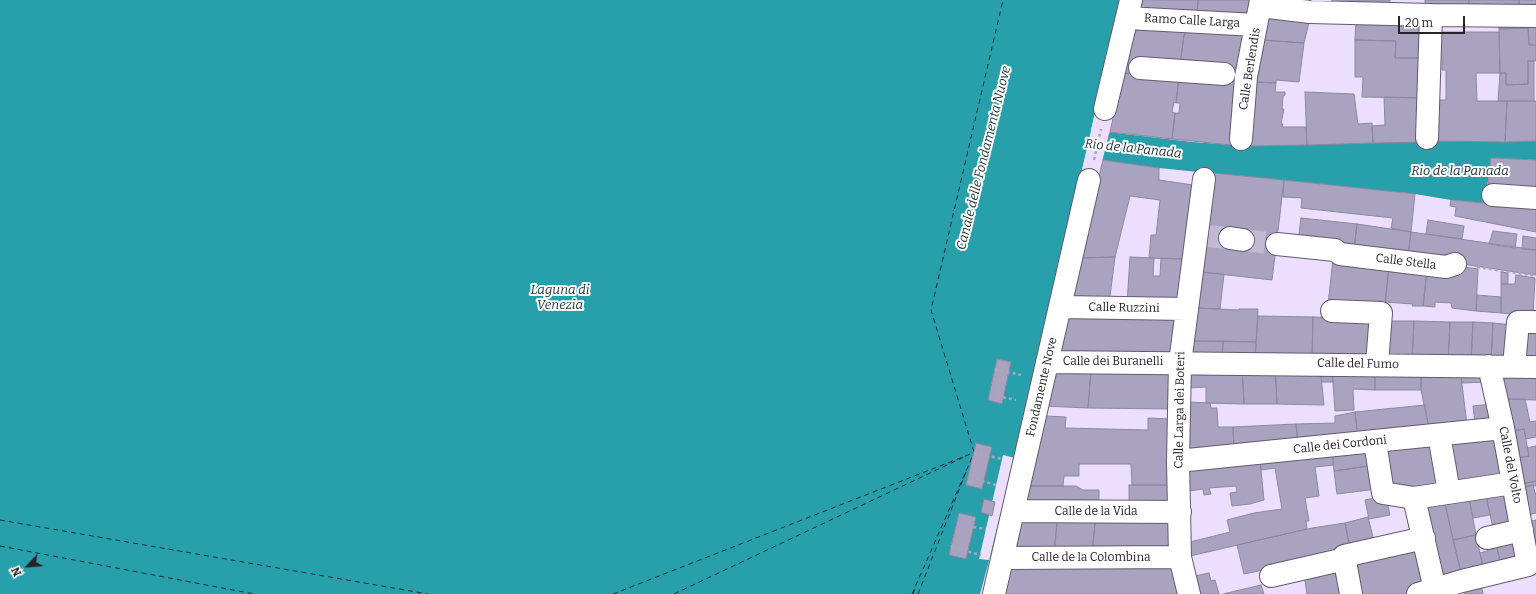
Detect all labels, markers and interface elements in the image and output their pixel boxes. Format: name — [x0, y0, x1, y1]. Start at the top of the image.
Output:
scale bar — [1400, 8, 1467, 34]
street label: Ramo Calle Larga — [1144, 11, 1240, 31]
text: 20 m — [1405, 16, 1433, 30]
street label: Calle Berlendis — [1236, 27, 1264, 111]
water label: Canale delle Fondamenta Nuove — [954, 65, 1014, 251]
water label: Rio de la Panada — [1084, 136, 1182, 162]
water label: Rio de la Panada — [1411, 163, 1509, 179]
street label: Calle Stella — [1375, 251, 1437, 273]
water label: Laguna di Venezia — [531, 282, 589, 313]
street label: Calle Ruzzini — [1088, 300, 1160, 316]
street label: Fondamente Nove — [1024, 336, 1060, 438]
street label: Calle Larga dei Boteri — [1172, 351, 1188, 469]
street label: Calle dei Buranelli — [1063, 355, 1163, 369]
street label: Calle del Fumo — [1317, 356, 1399, 372]
street label: Calle del Volto — [1495, 425, 1525, 505]
street label: Calle dei Cordoni — [1292, 433, 1388, 457]
street label: Calle de la Vida — [1054, 505, 1138, 519]
north arrow — [8, 546, 48, 586]
street label: Calle de la Colombina — [1031, 551, 1151, 565]
text: N — [9, 565, 24, 578]

